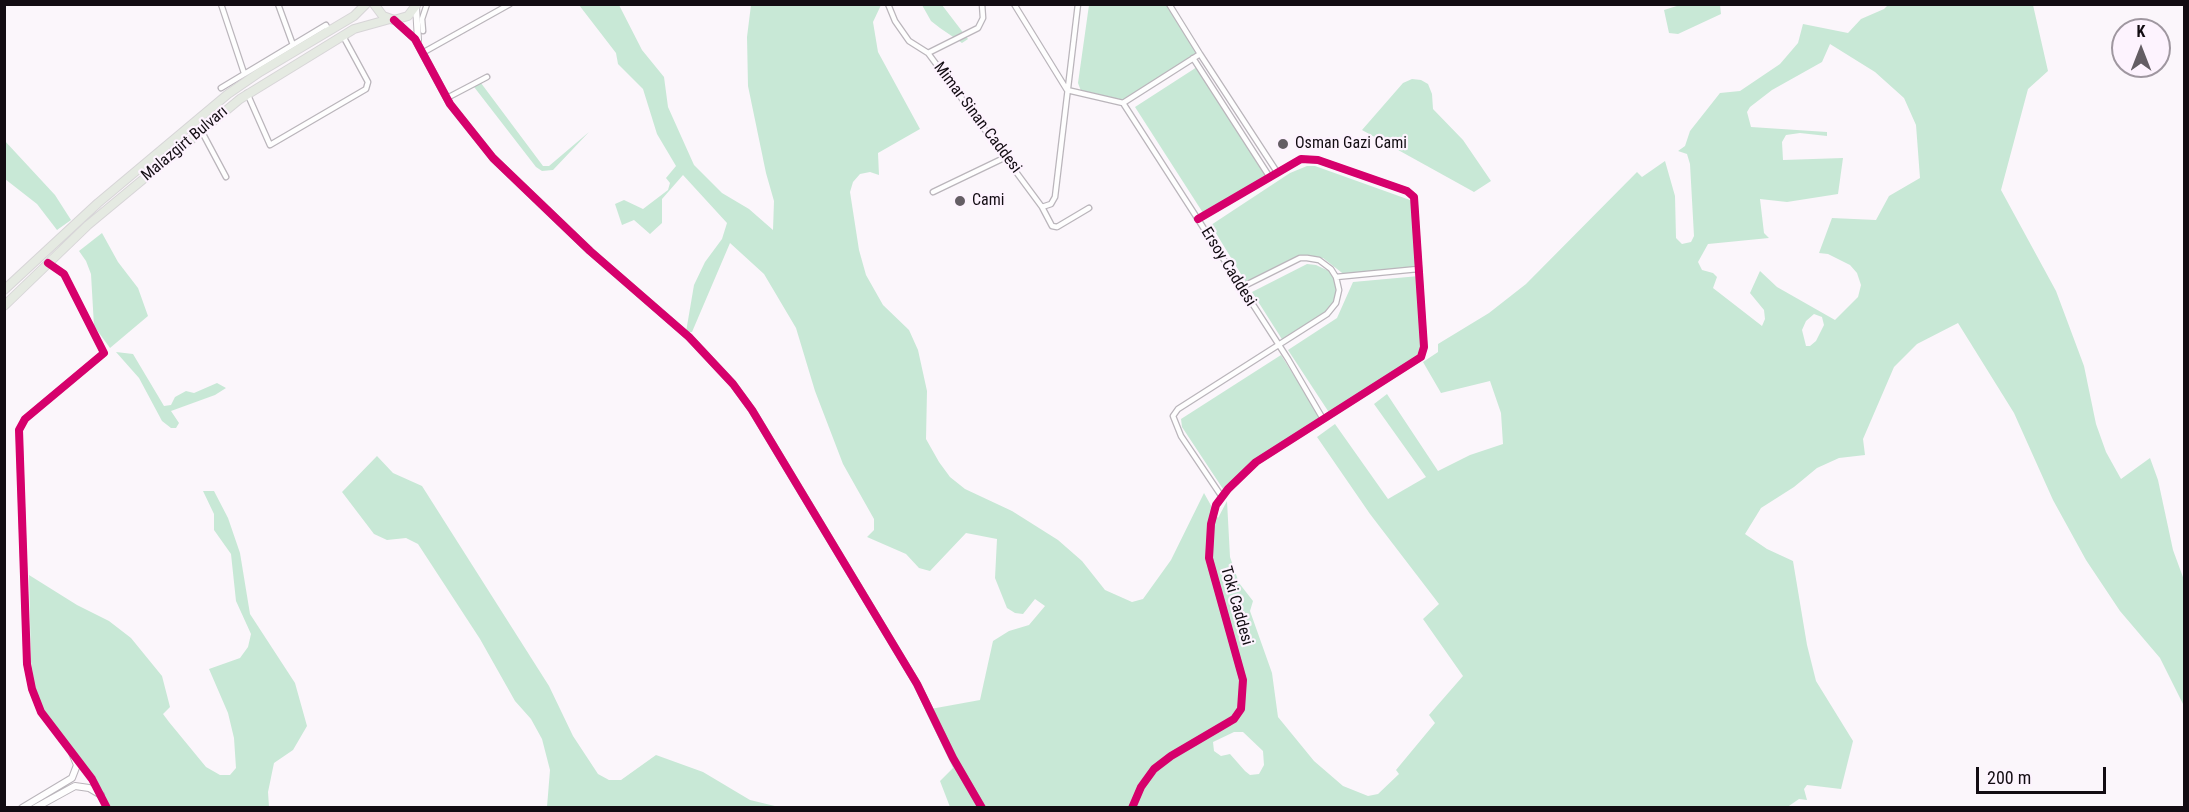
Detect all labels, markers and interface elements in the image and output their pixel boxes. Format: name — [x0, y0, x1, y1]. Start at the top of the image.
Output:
north arrow — [2111, 18, 2171, 78]
text: K — [2137, 22, 2145, 41]
street label: Mimar Sinan Caddesi — [929, 59, 1025, 177]
street label: Malazgirt Bulvarı — [138, 102, 232, 186]
place label: Osman Gazi Cami — [1295, 134, 1407, 154]
marker: Osman Gazi Cami — [1276, 137, 1290, 151]
place label: Cami — [972, 191, 1004, 211]
marker: Cami — [953, 194, 967, 208]
street label: Ersoy Caddesi — [1196, 224, 1260, 310]
street label: Toki Caddesi — [1216, 564, 1256, 648]
scale bar — [1979, 755, 2110, 793]
text: 200 m — [1987, 767, 2031, 788]

